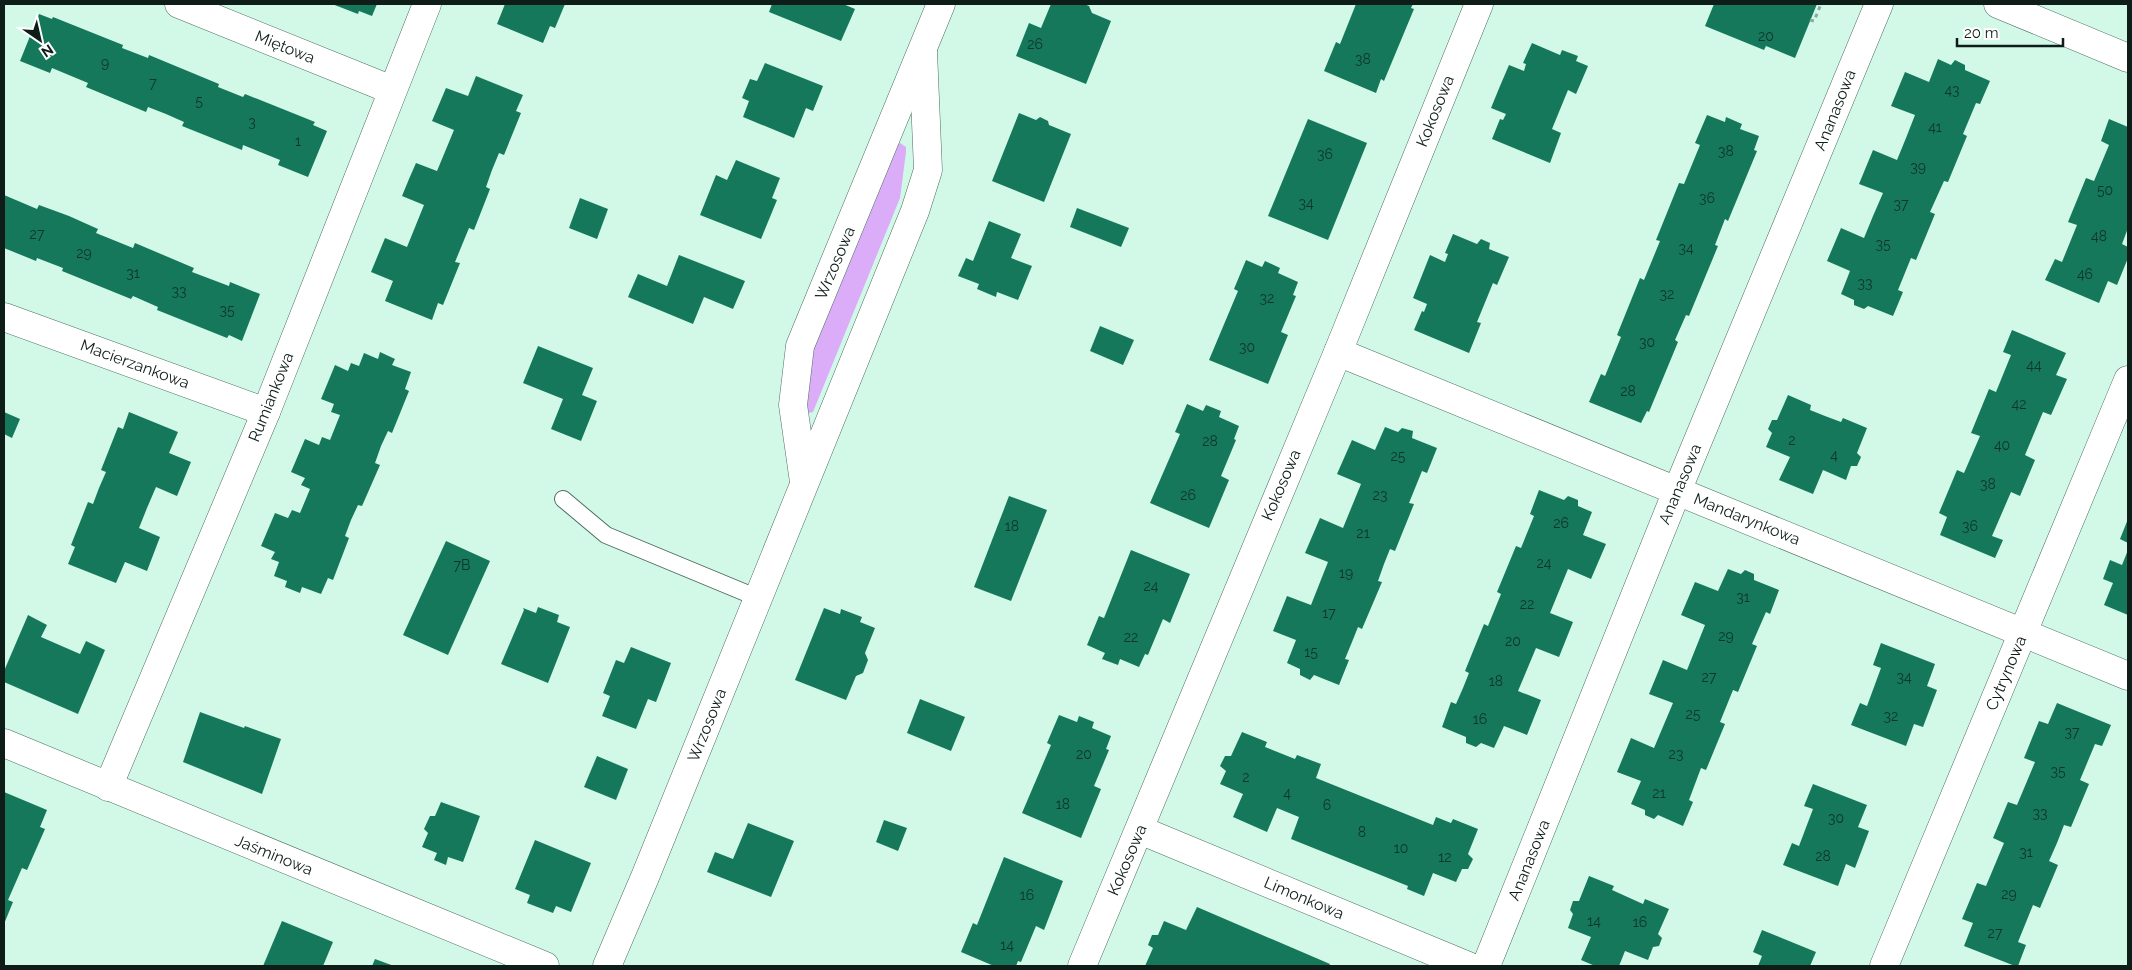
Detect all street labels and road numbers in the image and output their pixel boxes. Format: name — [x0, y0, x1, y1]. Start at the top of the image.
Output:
street label: Miętowa — [252, 26, 318, 68]
street label: Ananasowa — [1810, 67, 1860, 153]
street label: Kokosowa — [1412, 73, 1458, 149]
street label: Wrzosowa — [811, 224, 859, 302]
street label: Macierzankowa — [78, 335, 192, 393]
street label: Rumiankowa — [244, 349, 298, 445]
street label: Ananasowa — [1655, 441, 1705, 527]
street label: Kokosowa — [1258, 447, 1304, 523]
street label: Mandarynkowa — [1691, 489, 1803, 549]
street label: Cytrynowa — [1982, 633, 2030, 713]
street label: Wrzosowa — [684, 686, 730, 764]
street label: Ananasowa — [1504, 817, 1554, 903]
street label: Kokosowa — [1104, 822, 1150, 898]
street label: Jaśminowa — [232, 831, 316, 879]
street label: Limonkowa — [1261, 873, 1347, 923]

